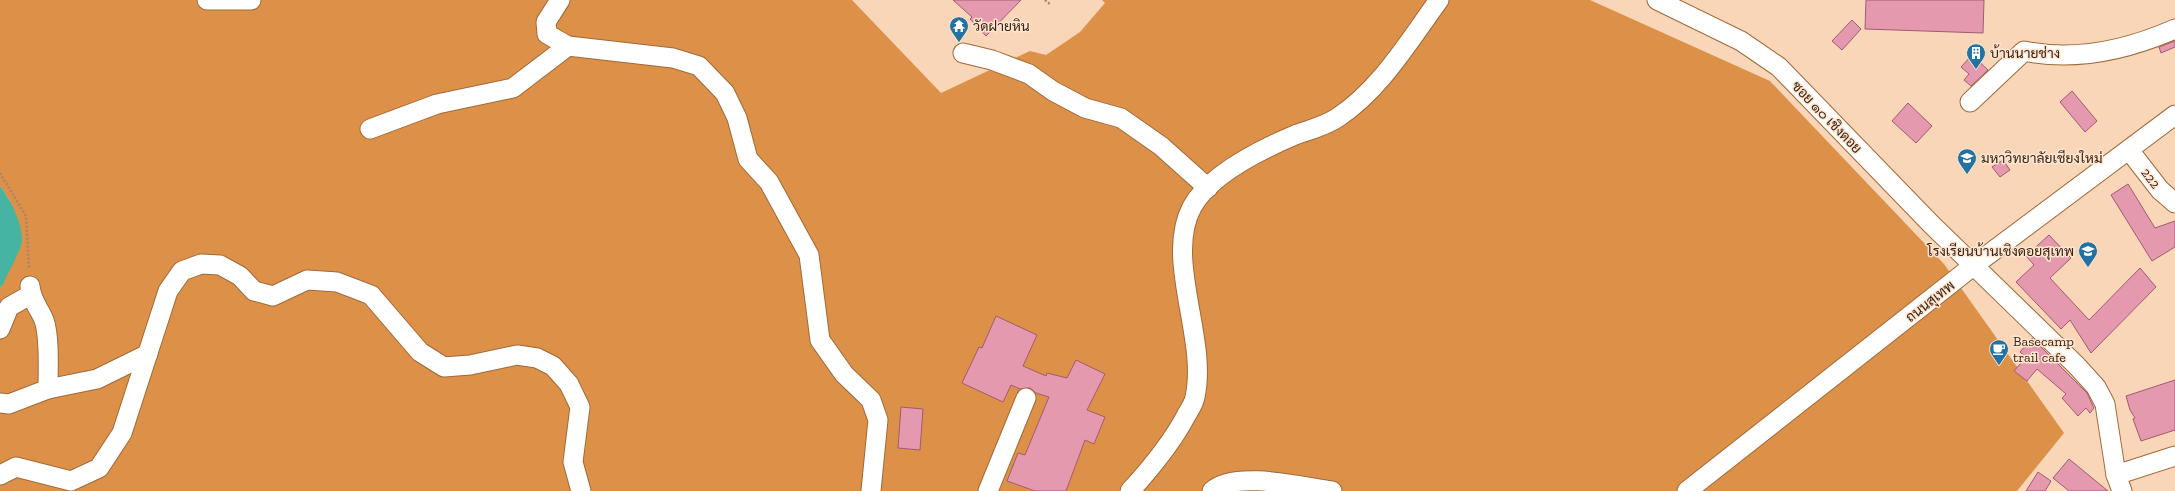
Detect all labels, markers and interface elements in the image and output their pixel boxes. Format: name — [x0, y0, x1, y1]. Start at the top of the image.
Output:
temple icon: วัดฝายหิน — [948, 15, 970, 43]
place label: วัดฝายหิน — [973, 18, 1030, 35]
building icon: บ้านนายช่าง — [1965, 42, 1987, 70]
place label: บ้านนายช่าง — [1990, 44, 2060, 62]
street label: ซอย ๑๐ เชิงดอย — [1788, 78, 1865, 157]
school or university icon: มหาวิทยาลัยเชียงใหม่ — [1956, 147, 1978, 175]
place label: มหาวิทยาลัยเชียงใหม่ — [1981, 149, 2103, 167]
street label: 222 — [2137, 165, 2164, 192]
school or university icon: โรงเรียนบ้านเชิงดอยสุเทพ — [2077, 240, 2099, 268]
place label: โรงเรียนบ้านเชิงดอยสุเทพ — [1926, 242, 2074, 261]
street label: ถนนสุเทพ — [1902, 277, 1959, 327]
place label: Basecamp trail cafe — [2013, 333, 2074, 366]
cafe icon: Basecamp trail cafe — [1988, 338, 2010, 366]

